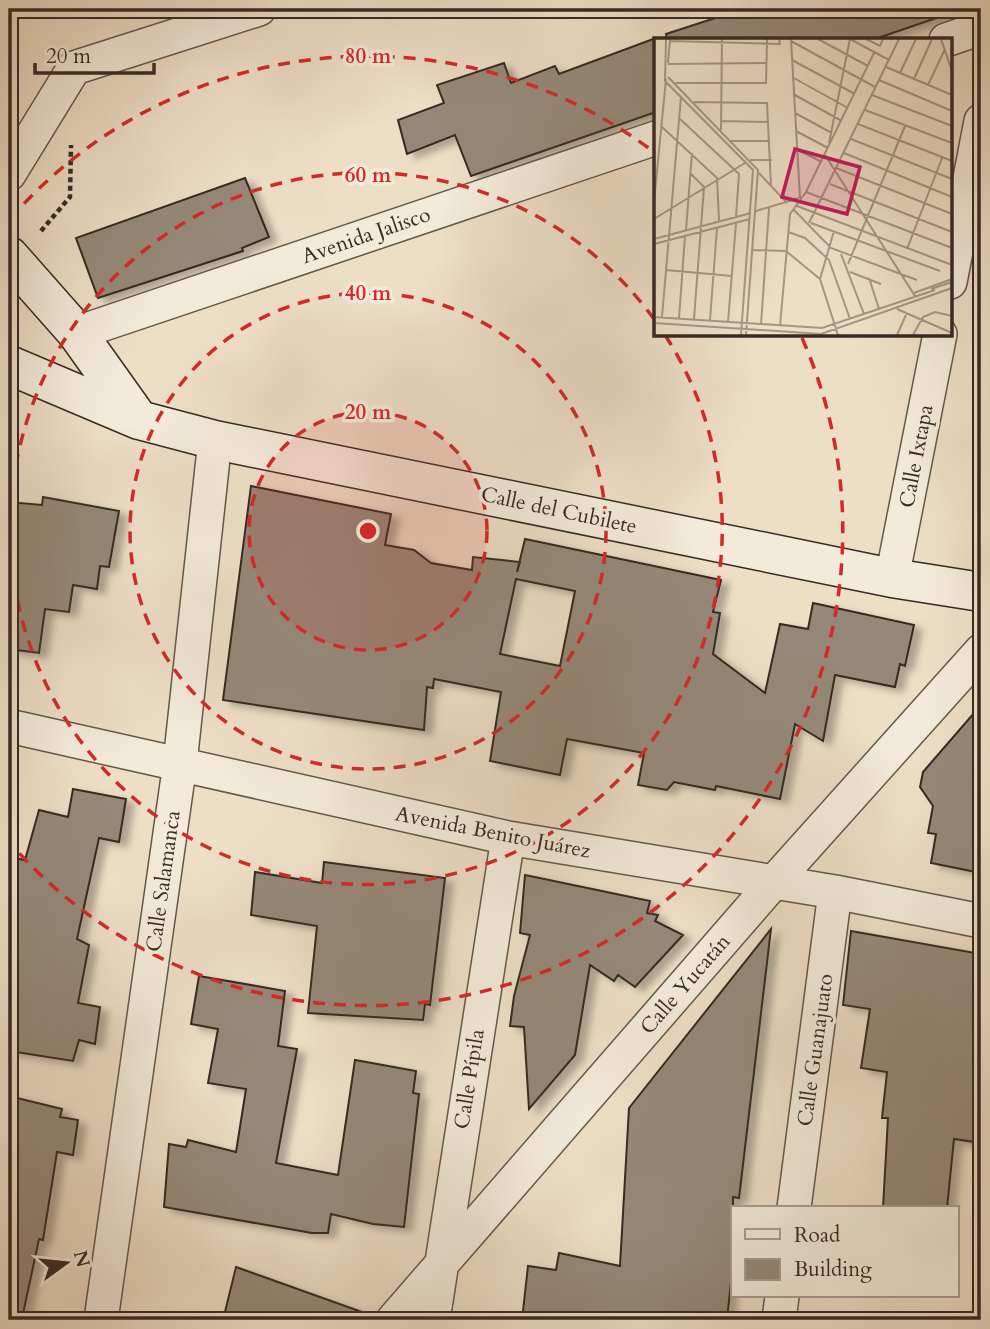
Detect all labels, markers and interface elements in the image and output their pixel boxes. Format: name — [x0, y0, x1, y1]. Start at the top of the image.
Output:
scale bar — [35, 32, 154, 76]
inset map — [654, 38, 951, 336]
text: 20 m — [46, 42, 91, 71]
text: 80 m — [345, 42, 392, 71]
text: 60 m — [345, 161, 392, 190]
street label: Avenida Jalisco — [298, 200, 434, 271]
text: 40 m — [345, 279, 392, 308]
text: 20 m — [345, 398, 392, 427]
street label: Calle Ixtapa — [892, 402, 941, 510]
street label: Calle del Cubilete — [478, 480, 639, 541]
centre of rings — [356, 519, 380, 543]
street label: Avenida Benito Juárez — [393, 799, 594, 866]
street label: Calle Salamanca — [139, 809, 188, 954]
street label: Calle Yucatán — [634, 928, 737, 1041]
street label: Calle Guanajuato — [790, 972, 841, 1128]
street label: Calle Pípila — [447, 1027, 492, 1131]
legend — [731, 1206, 958, 1298]
text: Road — [794, 1221, 840, 1250]
north arrow — [32, 1228, 102, 1298]
text: N — [67, 1248, 96, 1271]
text: Building — [794, 1255, 872, 1284]

